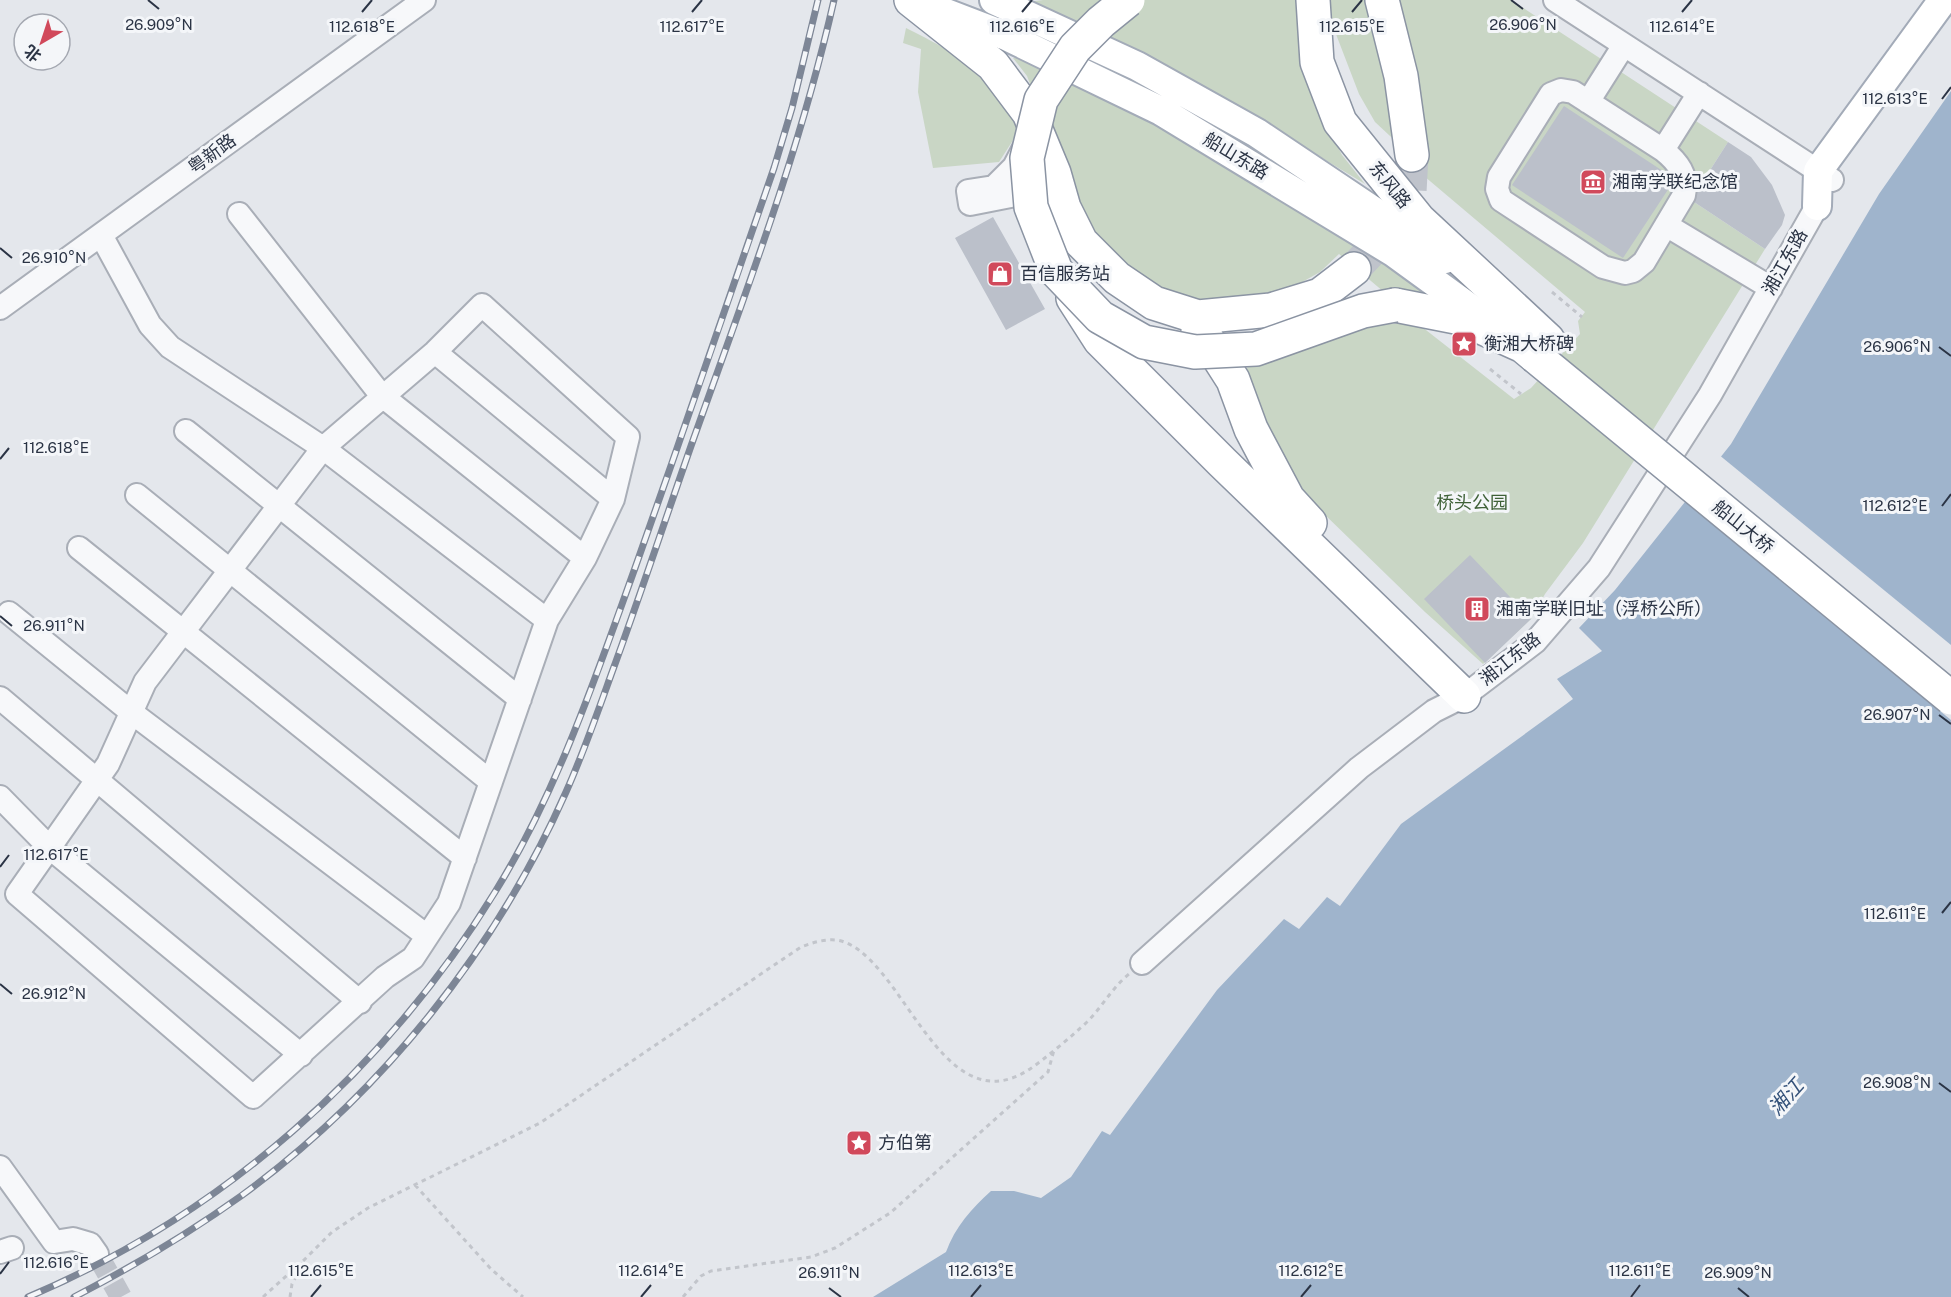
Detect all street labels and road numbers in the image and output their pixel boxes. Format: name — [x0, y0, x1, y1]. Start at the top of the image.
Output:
street label: 船山东路 — [1200, 128, 1273, 183]
street label: 粤新路 — [184, 129, 240, 178]
street label: 东风路 — [1365, 157, 1416, 212]
street label: 湘江东路 — [1758, 225, 1811, 298]
street label: 船山大桥 — [1709, 496, 1778, 557]
street label: 湘江东路 — [1475, 628, 1544, 689]

